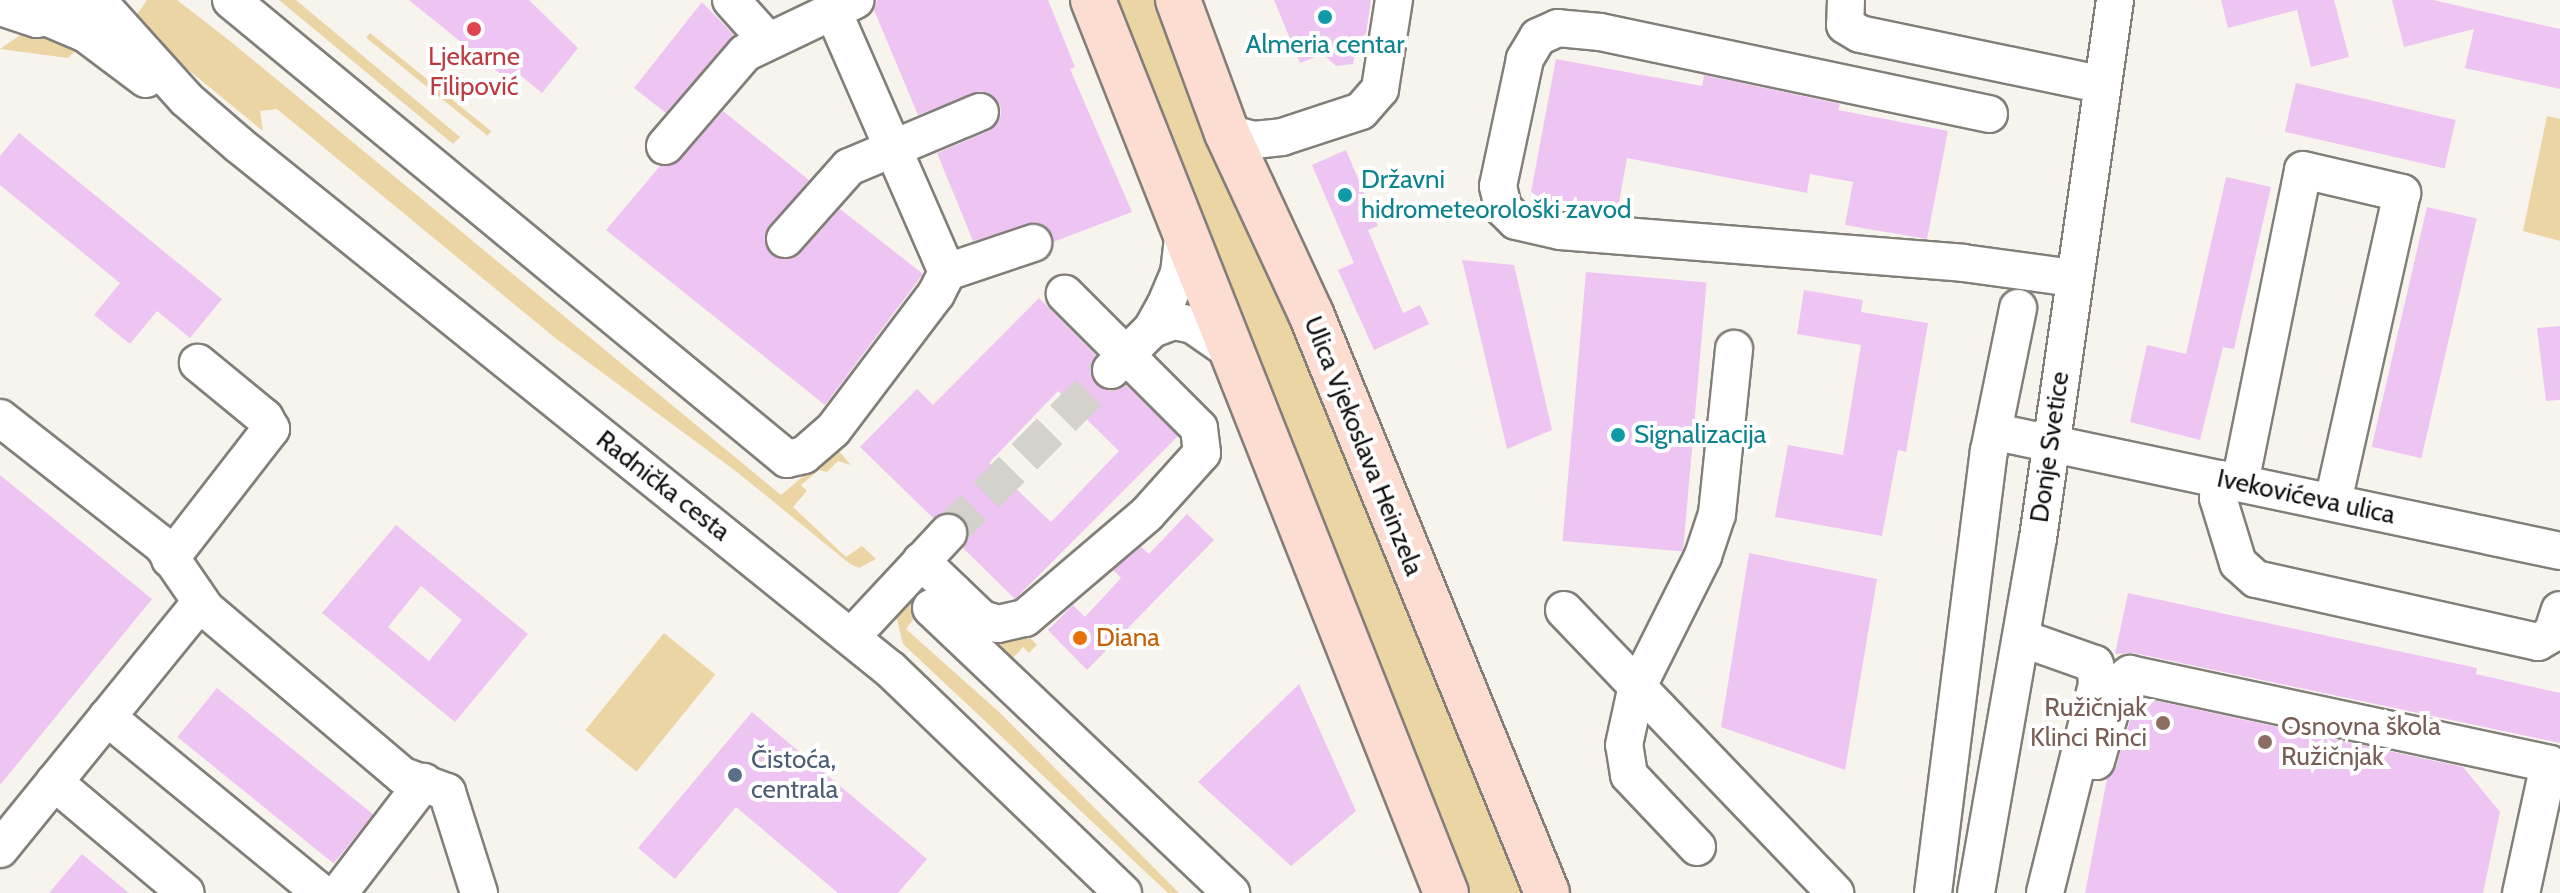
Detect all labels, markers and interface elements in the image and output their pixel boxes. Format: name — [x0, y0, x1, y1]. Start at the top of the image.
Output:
marker: Almeria centar — [1316, 8, 1334, 26]
marker: Ljekarne Filipović — [465, 20, 483, 38]
place label: Almeria centar — [1246, 29, 1404, 61]
place label: Ljekarne Filipović — [428, 41, 520, 102]
place label: Državni hidrometeorološki zavod — [1361, 164, 1631, 226]
marker: Državni hidrometeorološki zavod — [1336, 186, 1354, 204]
street label: Ulica Vjekoslava Heinzela — [1297, 312, 1429, 580]
street label: Donje Svetice — [2024, 370, 2076, 524]
place label: Signalizacija — [1634, 419, 1766, 451]
street label: Radnička cesta — [590, 424, 736, 548]
marker: Signalizacija — [1609, 426, 1627, 444]
street label: Ivekovićeva ulica — [2214, 463, 2398, 531]
place label: Diana — [1096, 622, 1160, 654]
marker: Diana — [1071, 629, 1089, 647]
place label: Ružičnjak Klinci Rinci — [2030, 692, 2147, 754]
place label: Osnovna škola Ružičnjak — [2281, 711, 2441, 772]
marker: Ružičnjak Klinci Rinci — [2154, 714, 2172, 732]
marker: Osnovna škola Ružičnjak — [2256, 733, 2274, 751]
place label: Čistoća, centrala — [751, 744, 838, 806]
marker: Čistoća, centrala — [726, 766, 744, 784]

